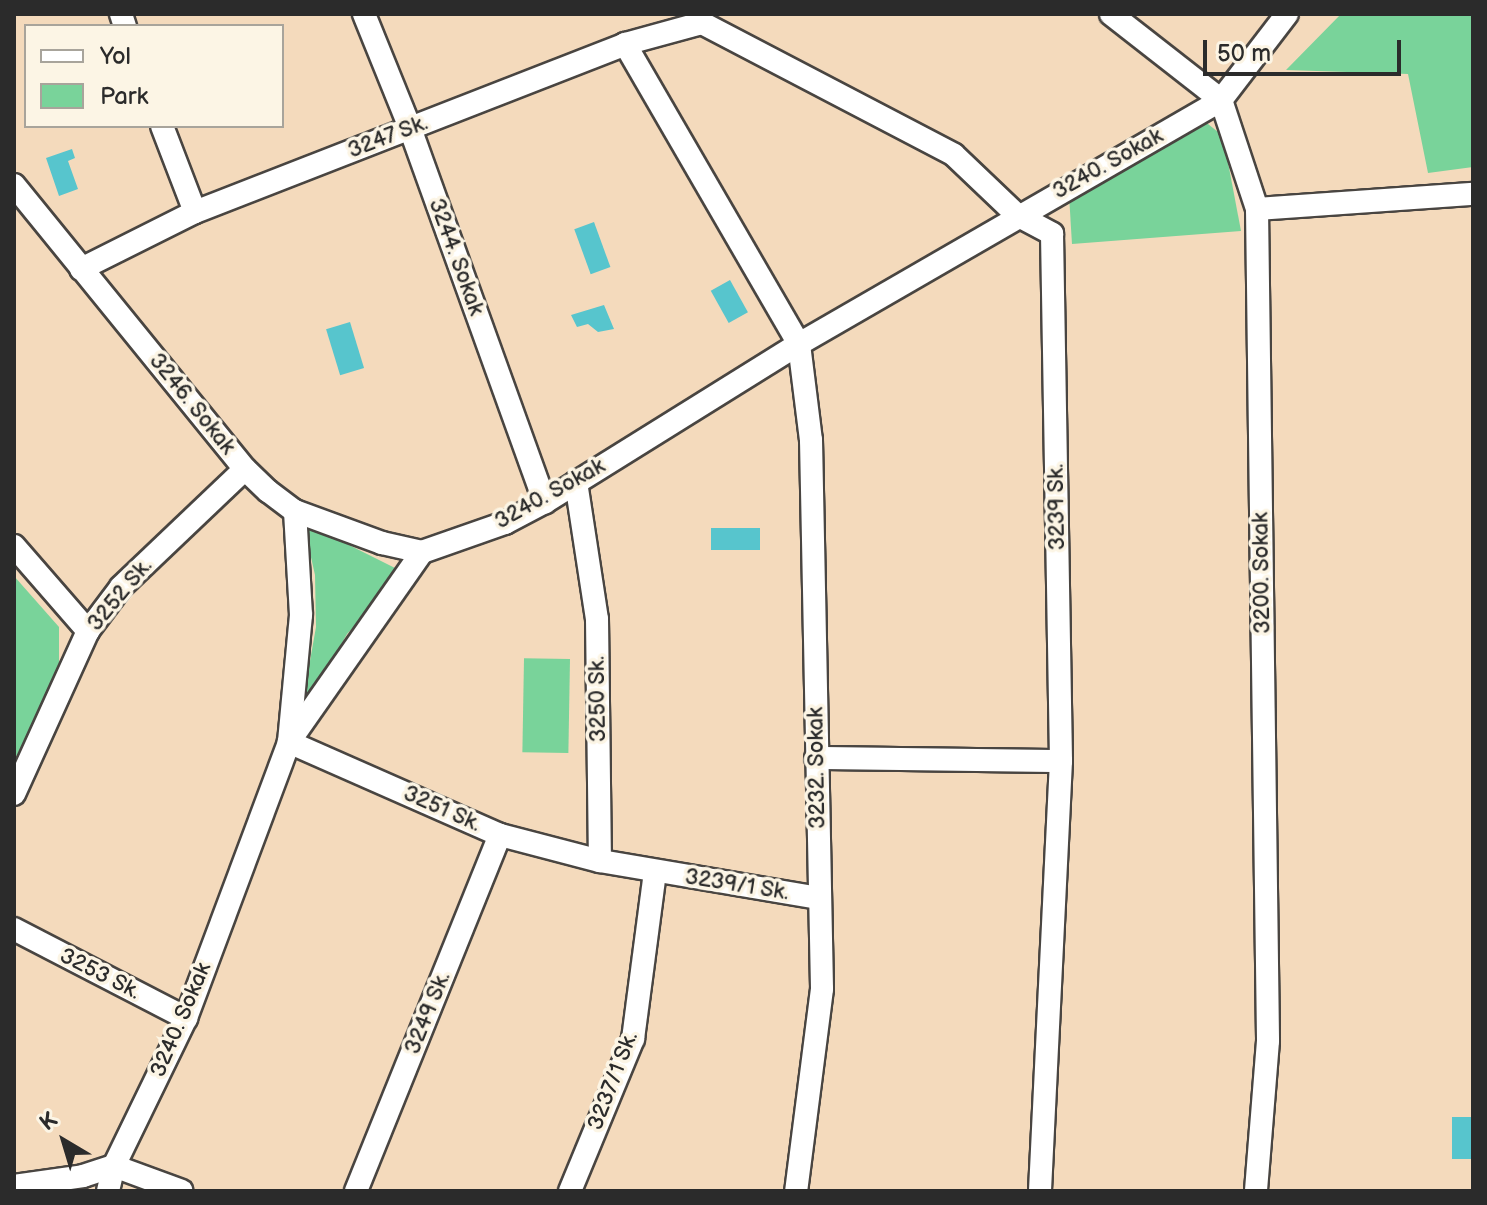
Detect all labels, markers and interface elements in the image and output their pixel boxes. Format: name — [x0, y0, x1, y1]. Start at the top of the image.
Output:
legend — [24, 24, 284, 128]
scale bar — [1207, 24, 1405, 74]
text: 50 m — [1217, 39, 1271, 68]
text: Yol — [100, 42, 131, 71]
text: Park — [100, 82, 148, 111]
street label: 3247 Sk. — [344, 109, 432, 165]
street label: 3240. Sokak — [1048, 123, 1168, 205]
street label: 3244. Sokak — [423, 195, 489, 319]
street label: 3246. Sokak — [143, 348, 241, 460]
street label: 3240. Sokak — [490, 453, 610, 535]
street label: 3239 Sk. — [1043, 463, 1071, 551]
street label: 3200. Sokak — [1248, 512, 1276, 634]
street label: 3252 Sk. — [82, 553, 158, 637]
street label: 3250 Sk. — [584, 655, 612, 743]
street label: 3232. Sokak — [803, 707, 831, 829]
street label: 3251 Sk. — [399, 780, 485, 838]
street label: 3239/1 Sk. — [683, 864, 791, 906]
street label: 3253 Sk. — [55, 942, 145, 1006]
street label: 3240. Sokak — [145, 959, 217, 1081]
street label: 3249 Sk. — [399, 968, 457, 1058]
street label: 3237/1 Sk. — [582, 1028, 644, 1134]
north arrow — [24, 1101, 104, 1181]
text: K — [35, 1106, 63, 1137]

